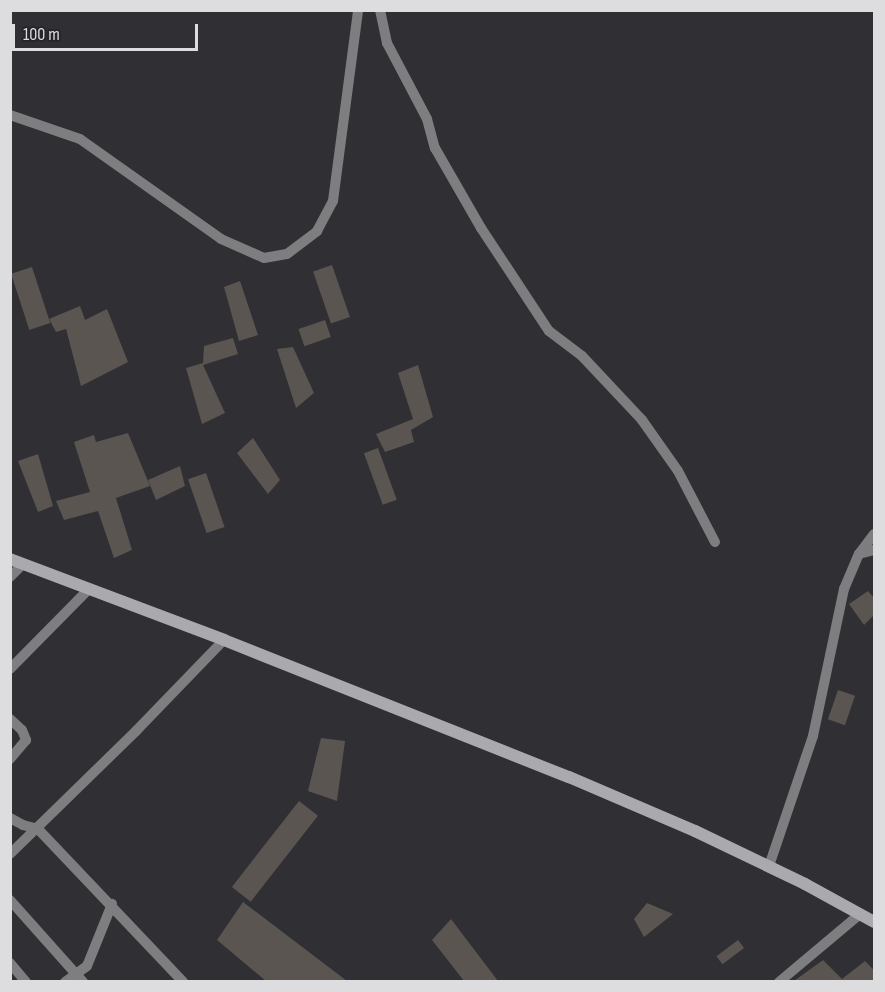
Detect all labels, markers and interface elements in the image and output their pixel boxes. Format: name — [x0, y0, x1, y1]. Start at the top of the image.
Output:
scale bar — [15, 12, 201, 50]
text: 100 m — [23, 24, 60, 45]

